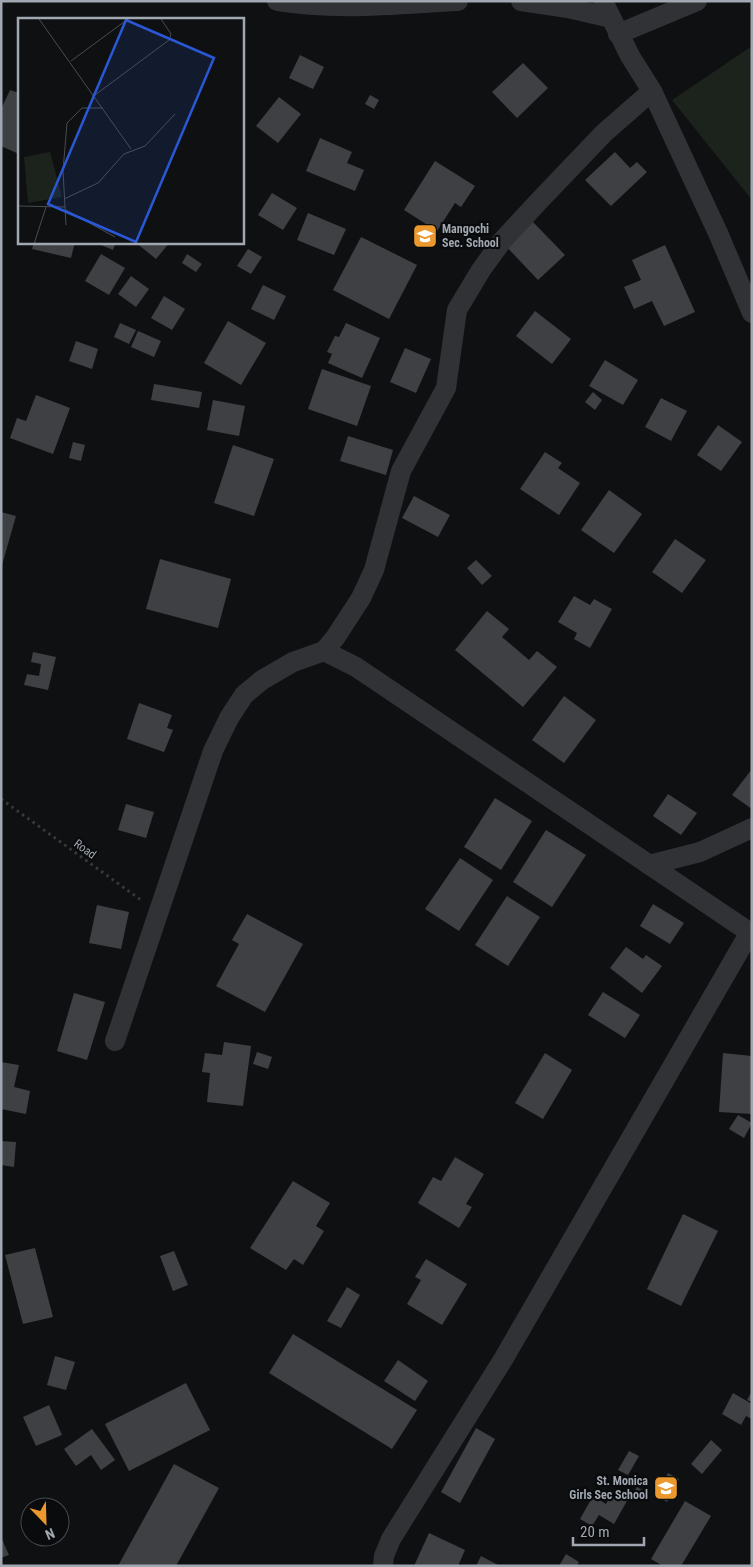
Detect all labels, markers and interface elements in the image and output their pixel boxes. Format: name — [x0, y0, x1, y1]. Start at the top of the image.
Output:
inset map — [18, 18, 244, 244]
place label: Mangochi Sec. School — [442, 222, 499, 250]
school or university icon: Mangochi Sec. School — [412, 223, 438, 249]
street label: Road — [71, 836, 99, 862]
place label: St. Monica Girls Sec School — [569, 1474, 648, 1502]
school or university icon: St. Monica Girls Sec School — [653, 1475, 679, 1501]
north arrow — [20, 1497, 70, 1547]
scale bar — [573, 1514, 644, 1546]
text: 20 m — [580, 1523, 610, 1541]
text: N — [43, 1525, 57, 1543]

